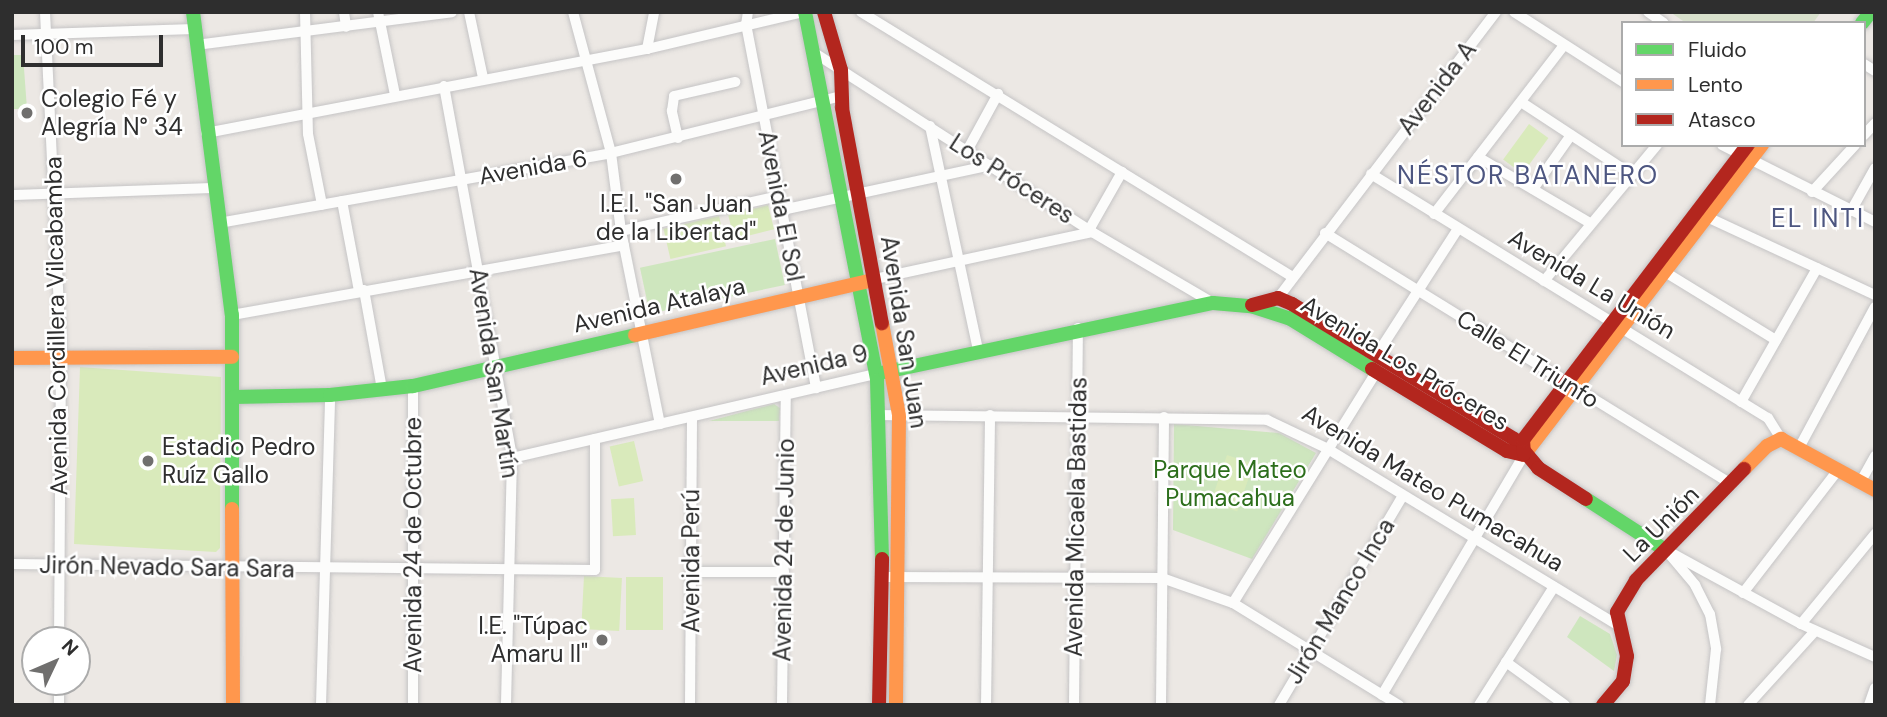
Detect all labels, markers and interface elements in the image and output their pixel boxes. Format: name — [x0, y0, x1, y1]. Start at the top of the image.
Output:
scale bar — [24, 21, 166, 65]
legend — [1621, 21, 1866, 147]
text: 100 m — [34, 33, 94, 61]
street label: Avenida A — [1392, 36, 1482, 140]
text: Fluido — [1688, 36, 1747, 64]
text: Lento — [1688, 71, 1743, 99]
place label: Colegio Fé y Alegría N° 34 — [41, 85, 183, 141]
marker: Colegio Fé y Alegría N° 34 — [19, 105, 35, 121]
text: Atasco — [1688, 106, 1756, 134]
street label: Avenida El Sol — [752, 128, 810, 284]
street label: Los Próceres — [944, 128, 1080, 230]
street label: Avenida 6 — [477, 143, 589, 191]
street label: Avenida Cordillera Vilcabamba — [39, 156, 73, 496]
district label: NÉSTOR BATANERO — [1399, 160, 1657, 192]
marker: I.E.I. "San Juan de la Libertad" — [668, 171, 684, 187]
place label: I.E.I. "San Juan de la Libertad" — [596, 190, 756, 246]
district label: EL INTI — [1772, 203, 1864, 235]
street label: Avenida La Unión — [1503, 223, 1681, 345]
street label: Avenida San Juan — [875, 234, 933, 430]
street label: Avenida San Martín — [463, 266, 525, 480]
street label: Avenida Atalaya — [570, 271, 748, 339]
street label: Avenida Los Próceres — [1296, 290, 1514, 436]
street label: Calle El Triunfo — [1451, 304, 1605, 414]
street label: Avenida 9 — [757, 339, 871, 391]
street label: Avenida Micaela Bastidas — [1059, 377, 1093, 657]
street label: Avenida Mateo Pumacahua — [1297, 398, 1569, 578]
street label: Avenida 24 de Octubre — [399, 417, 427, 673]
place label: Estadio Pedro Ruíz Gallo — [162, 433, 316, 489]
street label: Avenida 24 de Junio — [768, 438, 800, 662]
marker: Estadio Pedro Ruíz Gallo — [140, 453, 156, 469]
park label: Parque Mateo Pumacahua — [1153, 456, 1307, 512]
street label: La Unión — [1617, 480, 1705, 568]
street label: Avenida Perú — [677, 489, 705, 633]
street label: Jirón Manco Inca — [1279, 513, 1401, 689]
street label: Jirón Nevado Sara Sara — [39, 550, 295, 584]
place label: I.E. "Túpac Amaru II" — [478, 612, 588, 668]
north arrow — [21, 626, 91, 696]
marker: I.E. "Túpac Amaru II" — [594, 632, 610, 648]
text: N — [56, 634, 84, 661]

